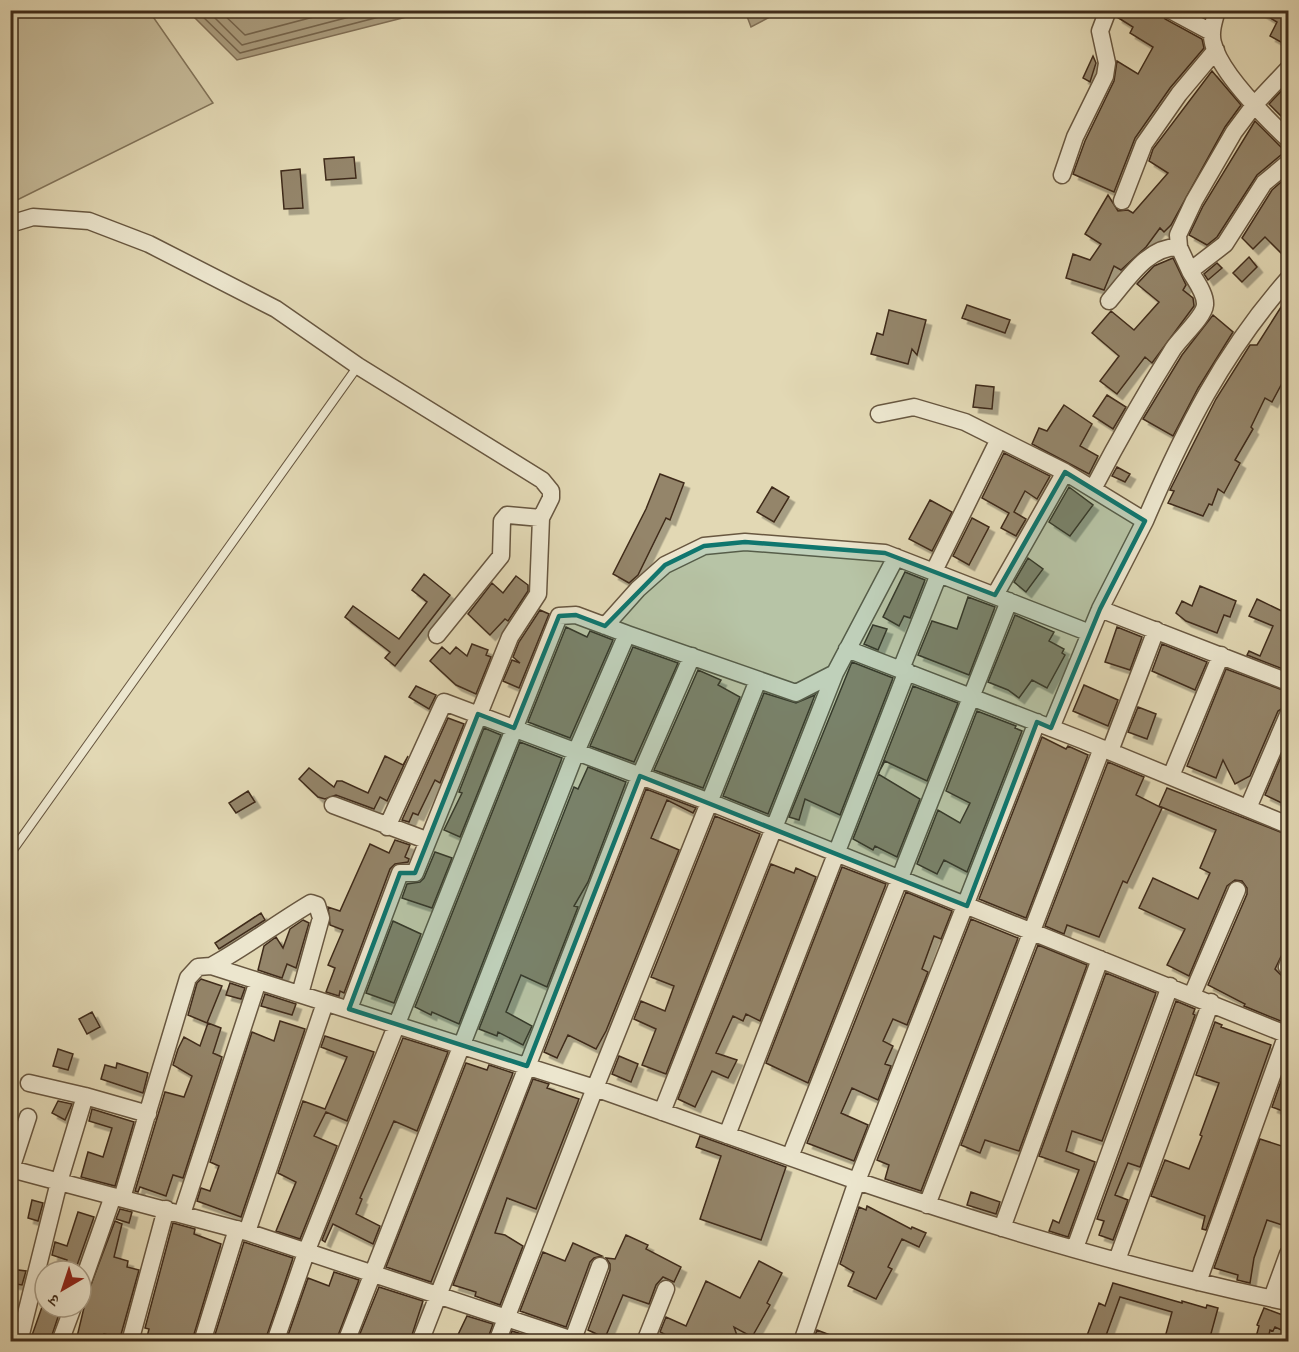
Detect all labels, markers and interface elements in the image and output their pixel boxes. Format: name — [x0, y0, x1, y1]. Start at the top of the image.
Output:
north arrow — [33, 1259, 93, 1319]
text: उ — [41, 1288, 65, 1313]

